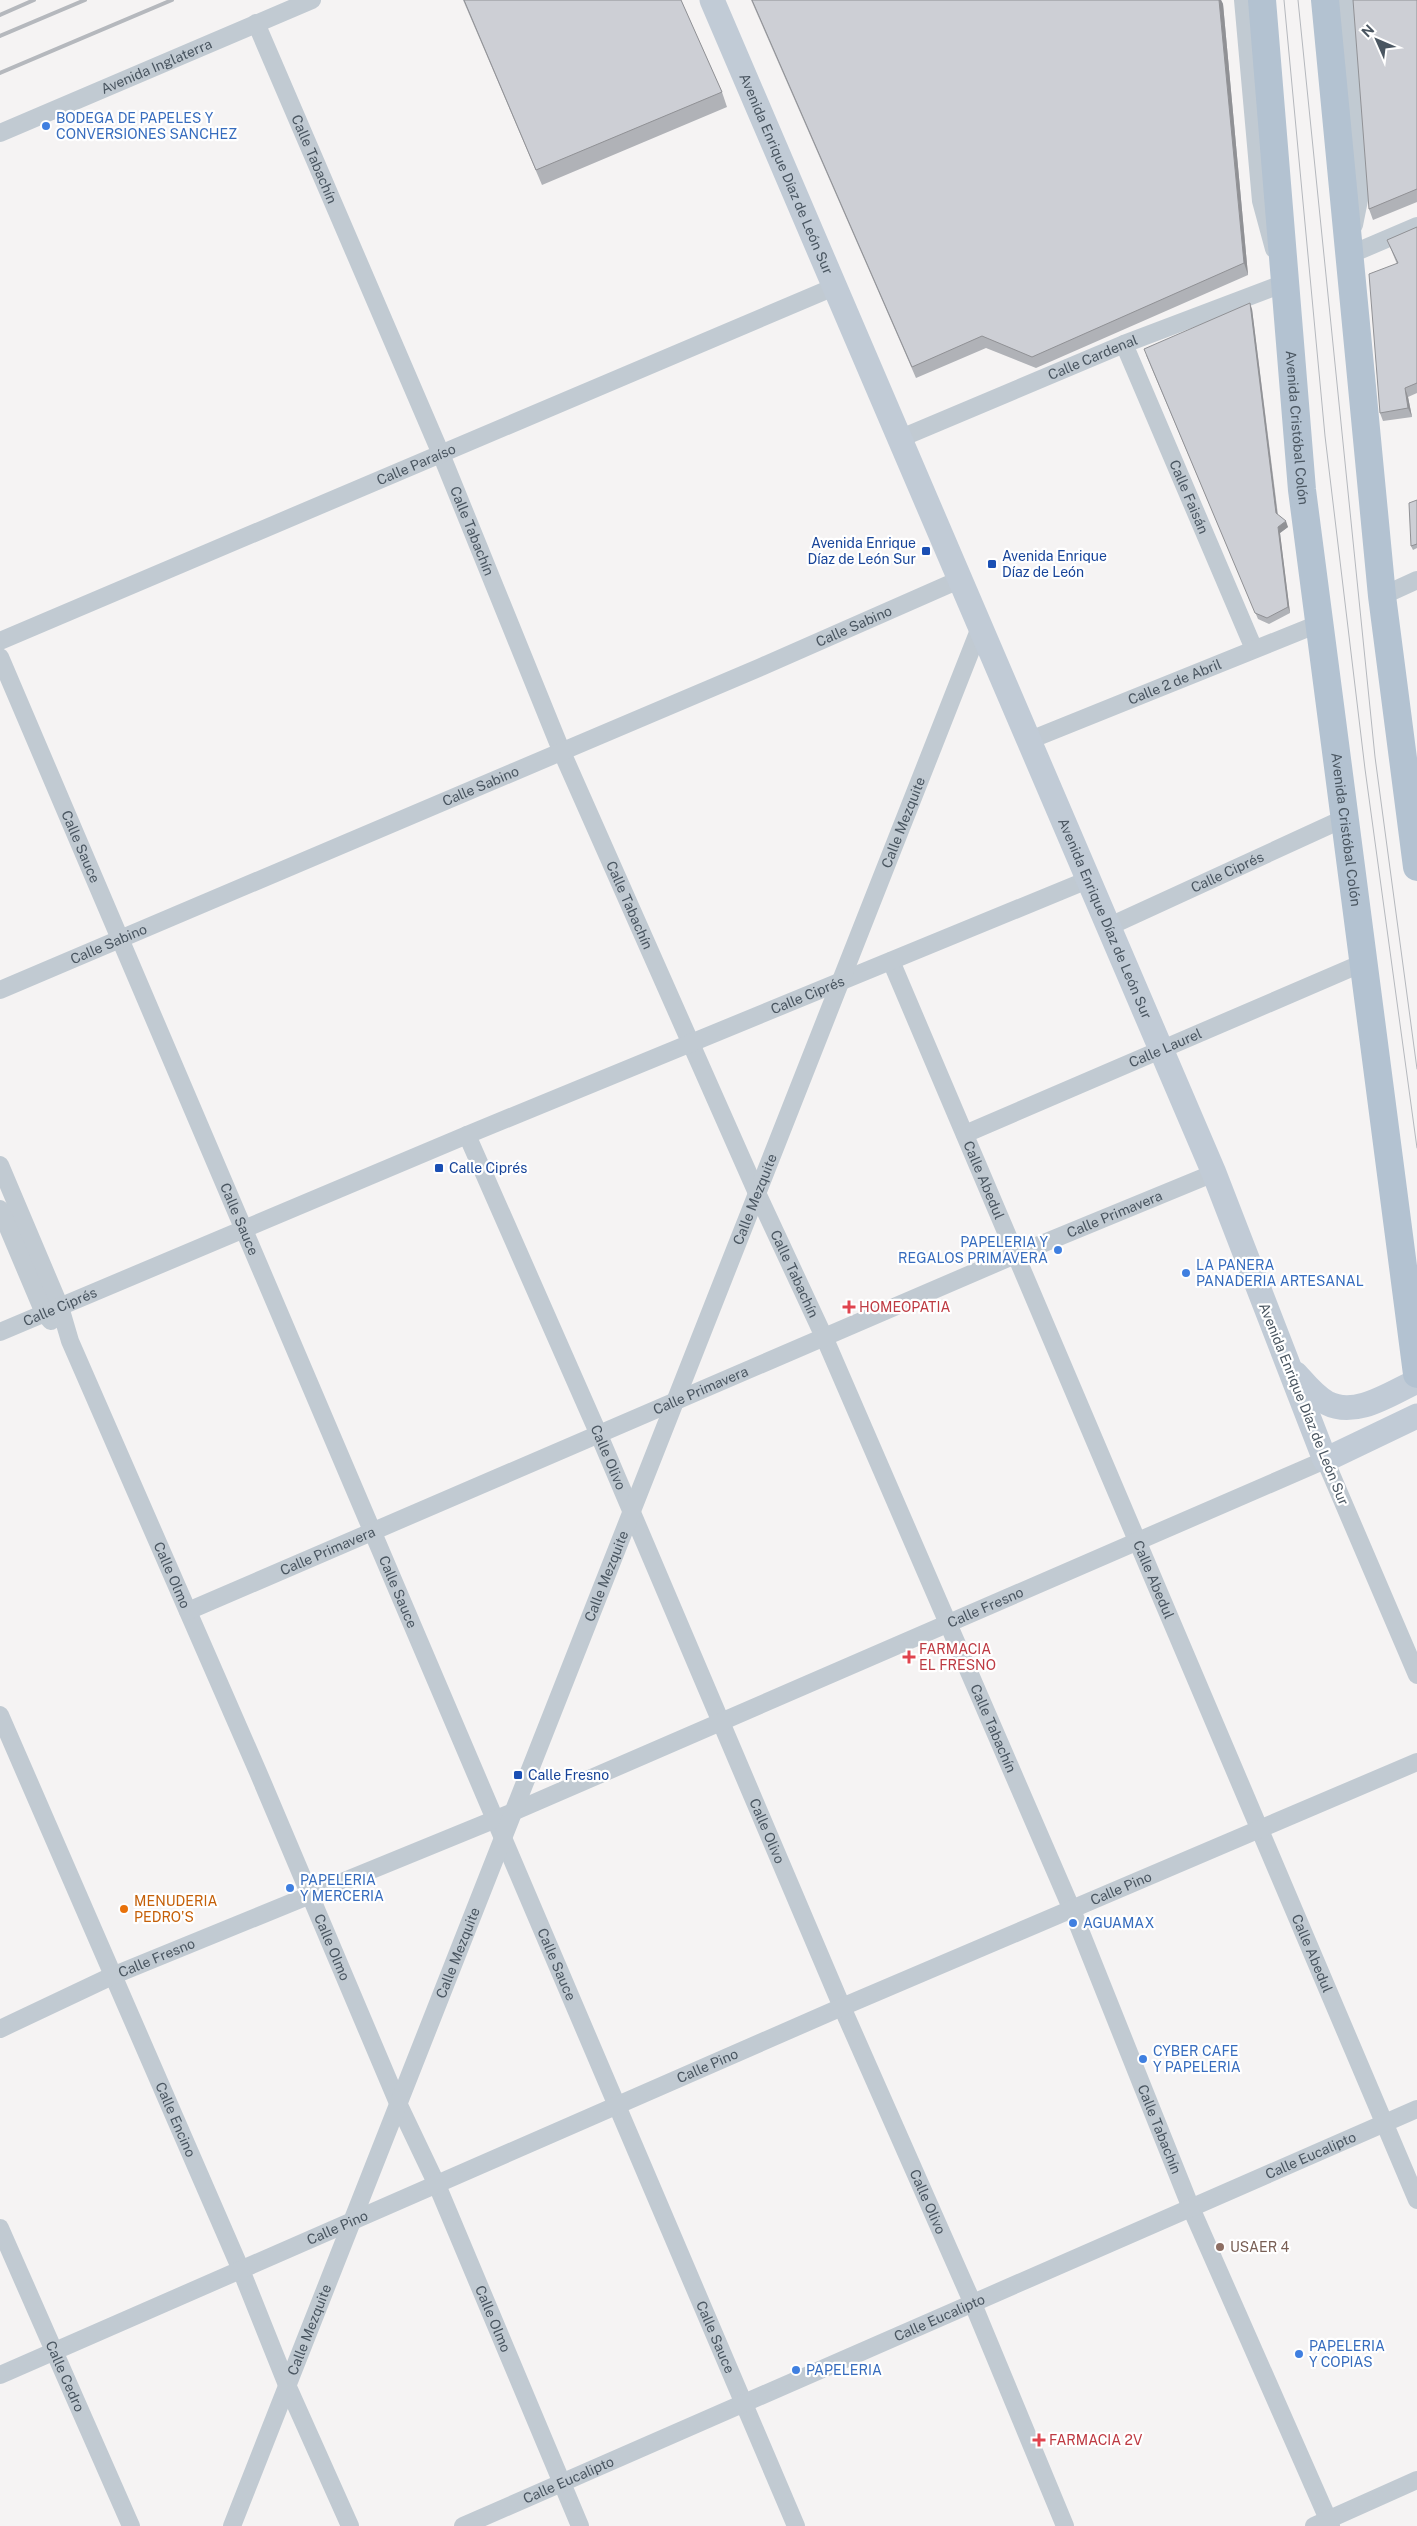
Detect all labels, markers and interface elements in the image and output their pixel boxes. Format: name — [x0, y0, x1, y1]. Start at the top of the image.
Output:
north arrow — [1352, 15, 1402, 65]
text: N — [1358, 21, 1377, 40]
street label: Avenida Inglaterra — [98, 36, 214, 97]
street label: Avenida Enrique Díaz de León Sur — [736, 71, 836, 277]
place label: BODEGA DE PAPELES Y CONVERSIONES SANCHEZ — [56, 110, 237, 142]
street label: Calle Tabachín — [288, 112, 340, 206]
marker: BODEGA DE PAPELES Y CONVERSIONES SANCHEZ — [40, 120, 52, 132]
street label: Calle Cardenal — [1046, 332, 1140, 383]
street label: Avenida Cristóbal Colón — [1283, 350, 1312, 506]
street label: Calle Paraíso — [374, 441, 458, 488]
street label: Calle Faisán — [1166, 457, 1212, 536]
street label: Calle Tabachín — [447, 484, 497, 578]
place label: Avenida Enrique Díaz de León Sur — [807, 535, 916, 567]
marker: Avenida Enrique Díaz de León Sur — [920, 545, 932, 557]
place label: Avenida Enrique Díaz de León — [1002, 548, 1107, 580]
marker: Avenida Enrique Díaz de León — [986, 558, 998, 570]
street label: Calle Sabino — [813, 602, 894, 650]
street label: Calle 2 de Abril — [1126, 656, 1224, 708]
street label: Avenida Cristóbal Colón — [1328, 752, 1364, 907]
street label: Calle Sabino — [440, 763, 521, 809]
street label: Calle Mezquite — [878, 775, 928, 870]
street label: Calle Sauce — [58, 808, 103, 885]
street label: Avenida Enrique Díaz de León Sur — [1055, 816, 1155, 1021]
street label: Calle Ciprés — [1188, 848, 1266, 896]
street label: Calle Tabachín — [603, 858, 656, 952]
street label: Calle Sabino — [68, 921, 149, 967]
street label: Calle Ciprés — [768, 973, 847, 1017]
street label: Calle Laurel — [1126, 1025, 1204, 1071]
street label: Calle Abedul — [960, 1138, 1008, 1222]
street label: Calle Mezquite — [730, 1151, 780, 1247]
place label: Calle Ciprés — [449, 1160, 527, 1176]
marker: Calle Ciprés — [433, 1162, 445, 1174]
street label: Calle Sauce — [217, 1180, 262, 1258]
street label: Calle Primavera — [1064, 1187, 1165, 1241]
street label: Calle Tabachín — [767, 1227, 822, 1320]
place label: PAPELERIA Y REGALOS PRIMAVERA — [898, 1234, 1048, 1266]
marker: PAPELERIA Y REGALOS PRIMAVERA — [1052, 1244, 1064, 1256]
place label: LA PANERA PANADERIA ARTESANAL — [1196, 1257, 1364, 1289]
marker: LA PANERA PANADERIA ARTESANAL — [1180, 1267, 1192, 1279]
street label: Calle Ciprés — [21, 1284, 99, 1329]
place label: HOMEOPATIA — [859, 1299, 950, 1315]
marker: HOMEOPATIA — [843, 1301, 855, 1313]
street label: Avenida Enrique Díaz de León Sur — [1256, 1301, 1352, 1507]
street label: Calle Primavera — [651, 1363, 750, 1418]
street label: Calle Olivo — [588, 1422, 629, 1492]
street label: Calle Primavera — [278, 1523, 378, 1578]
street label: Calle Mezquite — [581, 1528, 631, 1624]
street label: Calle Abedul — [1130, 1538, 1177, 1621]
street label: Calle Olmo — [151, 1539, 194, 1611]
street label: Calle Sauce — [376, 1553, 421, 1630]
street label: Calle Fresno — [945, 1584, 1026, 1631]
place label: FARMACIA EL FRESNO — [919, 1641, 996, 1673]
marker: FARMACIA EL FRESNO — [903, 1651, 915, 1663]
street label: Calle Tabachín — [967, 1682, 1020, 1775]
place label: Calle Fresno — [528, 1767, 609, 1783]
marker: Calle Fresno — [512, 1769, 524, 1781]
street label: Calle Olivo — [746, 1796, 788, 1866]
street label: Calle Pino — [1088, 1868, 1154, 1908]
place label: PAPELERIA Y MERCERIA — [300, 1872, 384, 1904]
marker: PAPELERIA Y MERCERIA — [284, 1882, 296, 1894]
place label: MENUDERIA PEDRO'S — [134, 1893, 217, 1925]
marker: MENUDERIA PEDRO'S — [118, 1903, 130, 1915]
street label: Calle Mezquite — [433, 1905, 483, 2001]
street label: Calle Olmo — [311, 1911, 353, 1983]
street label: Calle Abedul — [1289, 1912, 1336, 1995]
place label: AGUAMAX — [1083, 1915, 1155, 1931]
marker: AGUAMAX — [1067, 1917, 1079, 1929]
street label: Calle Sauce — [534, 1926, 579, 2003]
street label: Calle Fresno — [116, 1935, 197, 1981]
place label: CYBER CAFE Y PAPELERIA — [1153, 2043, 1241, 2075]
street label: Calle Pino — [674, 2045, 740, 2086]
marker: CYBER CAFE Y PAPELERIA — [1137, 2053, 1149, 2065]
street label: Calle Encino — [152, 2080, 199, 2160]
street label: Calle Tabachín — [1134, 2082, 1185, 2176]
street label: Calle Eucalipto — [1263, 2129, 1358, 2182]
street label: Calle Olivo — [907, 2167, 949, 2237]
street label: Calle Pino — [304, 2207, 370, 2248]
place label: USAER 4 — [1230, 2239, 1290, 2255]
marker: USAER 4 — [1214, 2241, 1226, 2253]
street label: Calle Mezquite — [284, 2282, 335, 2378]
street label: Calle Olmo — [472, 2283, 514, 2355]
street label: Calle Eucalipto — [892, 2291, 987, 2345]
street label: Calle Sauce — [693, 2298, 738, 2376]
street label: Calle Cedro — [43, 2338, 88, 2414]
place label: PAPELERIA Y COPIAS — [1309, 2338, 1385, 2370]
marker: PAPELERIA Y COPIAS — [1293, 2348, 1305, 2360]
place label: PAPELERIA — [806, 2362, 882, 2378]
marker: PAPELERIA — [790, 2364, 802, 2376]
place label: FARMACIA 2V — [1049, 2432, 1143, 2448]
marker: FARMACIA 2V — [1033, 2434, 1045, 2446]
street label: Calle Eucalipto — [521, 2453, 616, 2507]

